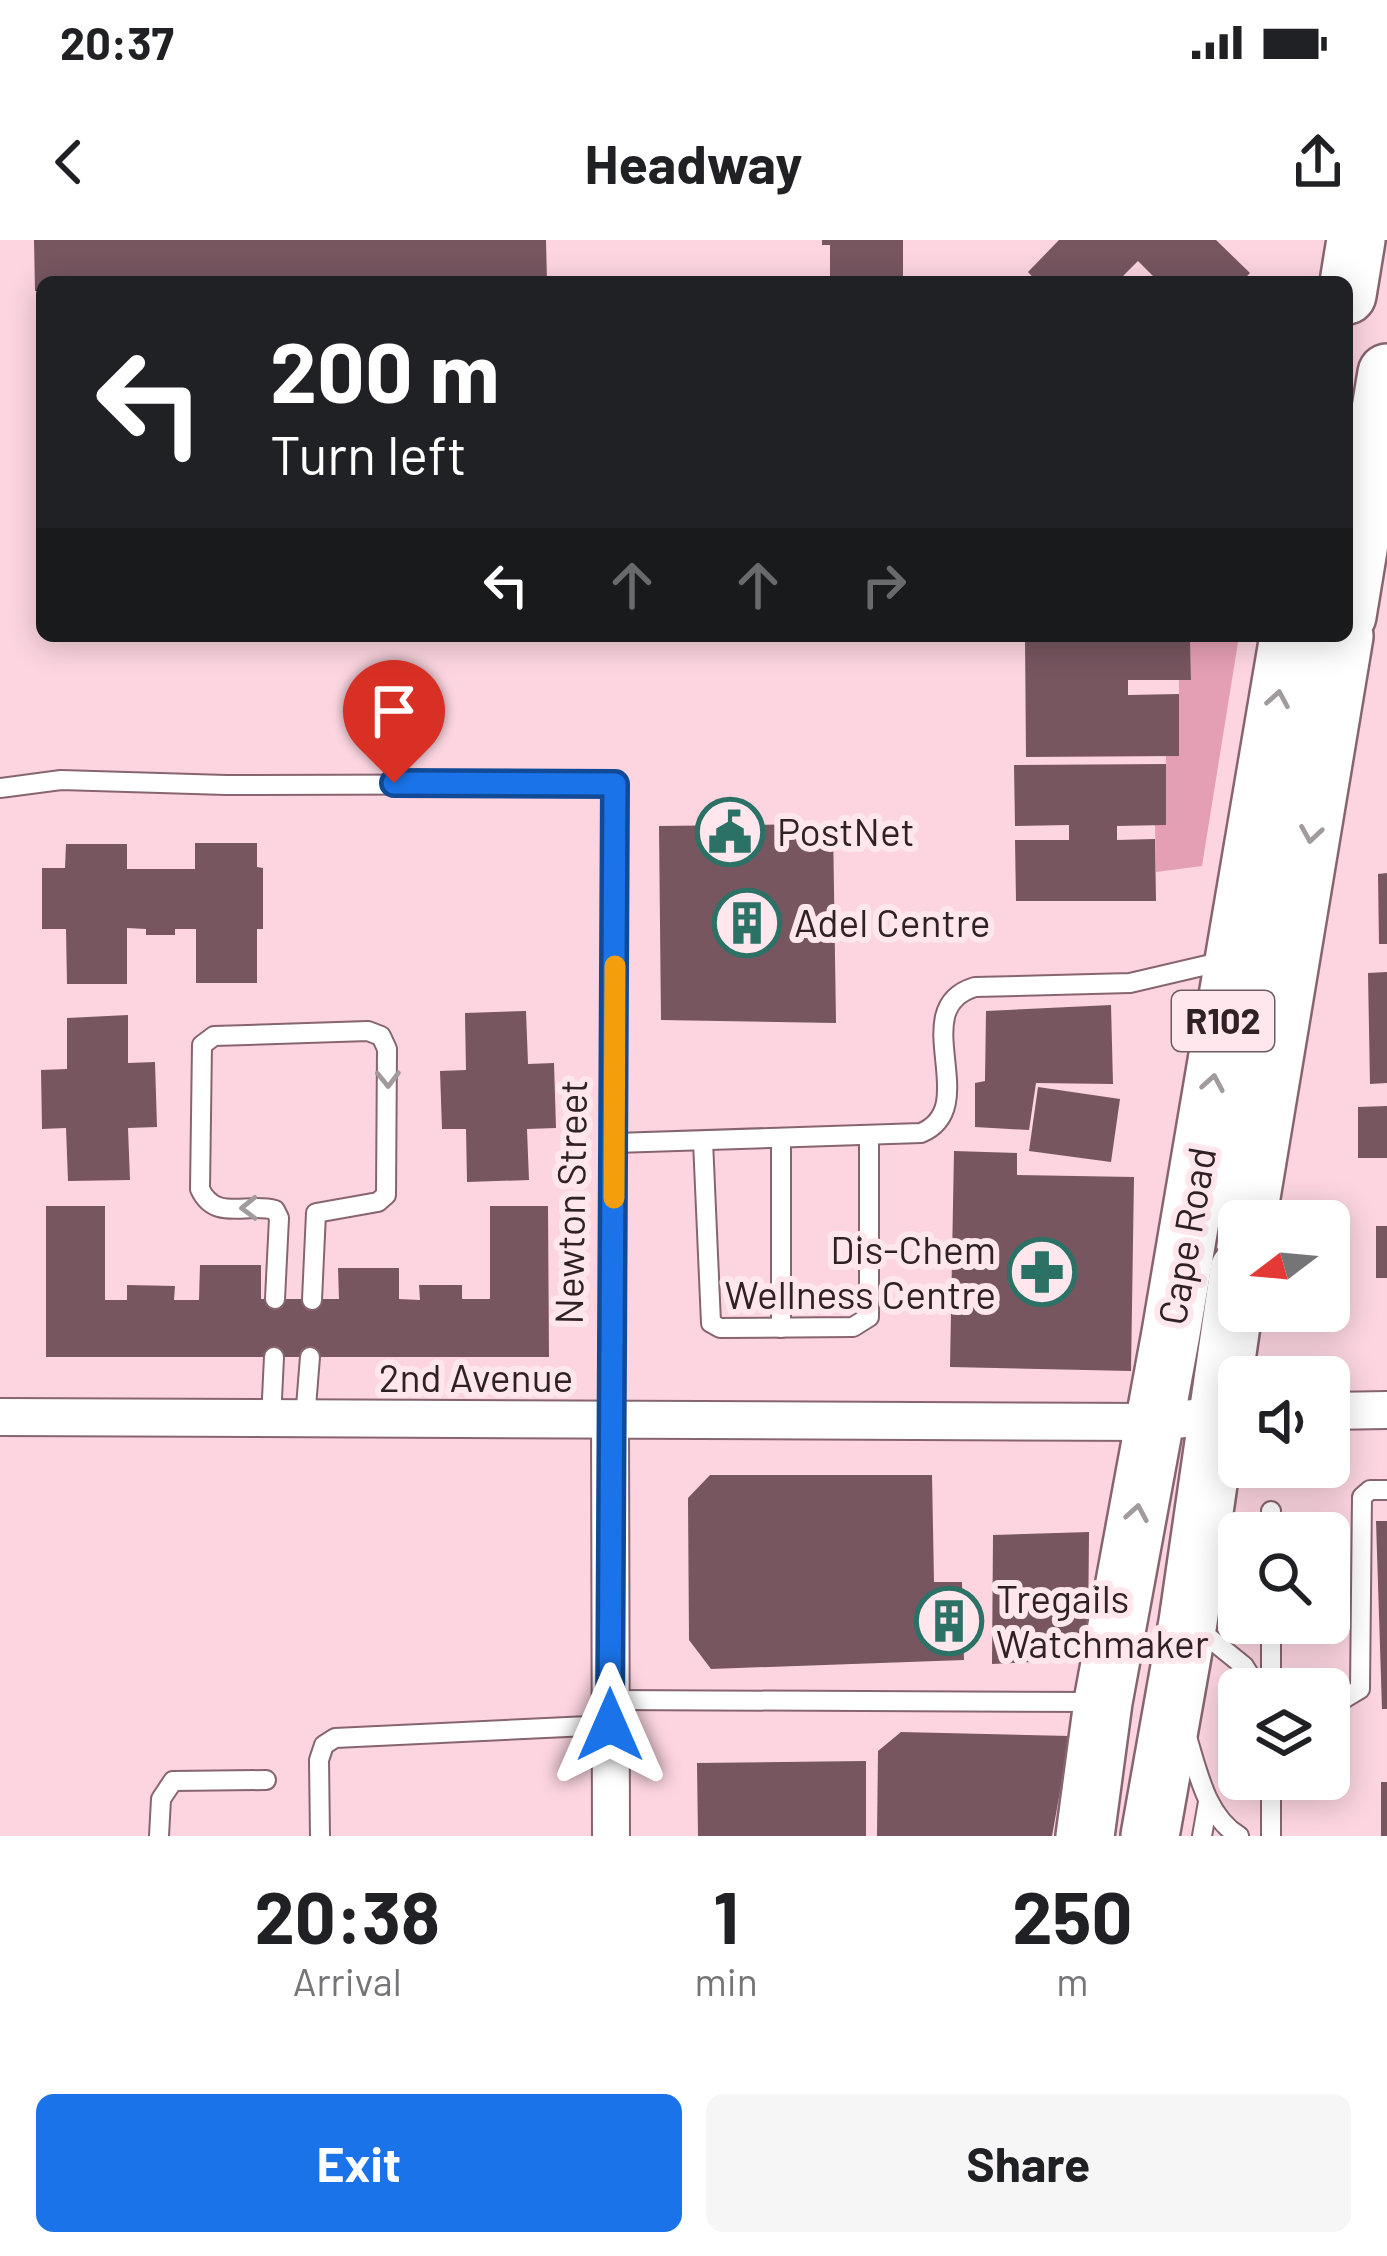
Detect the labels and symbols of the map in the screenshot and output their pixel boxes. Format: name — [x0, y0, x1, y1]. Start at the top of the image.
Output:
pin — [343, 660, 445, 783]
one-way arrow — [1265, 689, 1290, 709]
public building icon: PostNet — [695, 797, 765, 867]
place label: PostNet — [777, 807, 915, 854]
one-way arrow — [1299, 825, 1325, 844]
building icon: Adel Centre — [712, 888, 782, 958]
place label: Adel Centre — [794, 898, 990, 945]
road number: R102 — [1172, 991, 1274, 1051]
one-way arrow — [374, 1070, 400, 1089]
one-way arrow — [1199, 1073, 1224, 1093]
street label: Newton Street — [544, 1079, 595, 1325]
street label: Cape Road — [1147, 1143, 1224, 1328]
one-way arrow — [239, 1195, 258, 1221]
north arrow — [1218, 1200, 1350, 1332]
place label: Dis-Chem Wellness Centre — [725, 1225, 996, 1317]
pharmacy icon: Dis-Chem Wellness Centre — [1007, 1237, 1077, 1307]
street label: 2nd Avenue — [379, 1353, 573, 1400]
one-way arrow — [1124, 1504, 1149, 1524]
place label: Tregails Watchmaker — [996, 1574, 1209, 1666]
building icon: Tregails Watchmaker — [914, 1586, 984, 1656]
position arrow — [547, 1662, 673, 1788]

